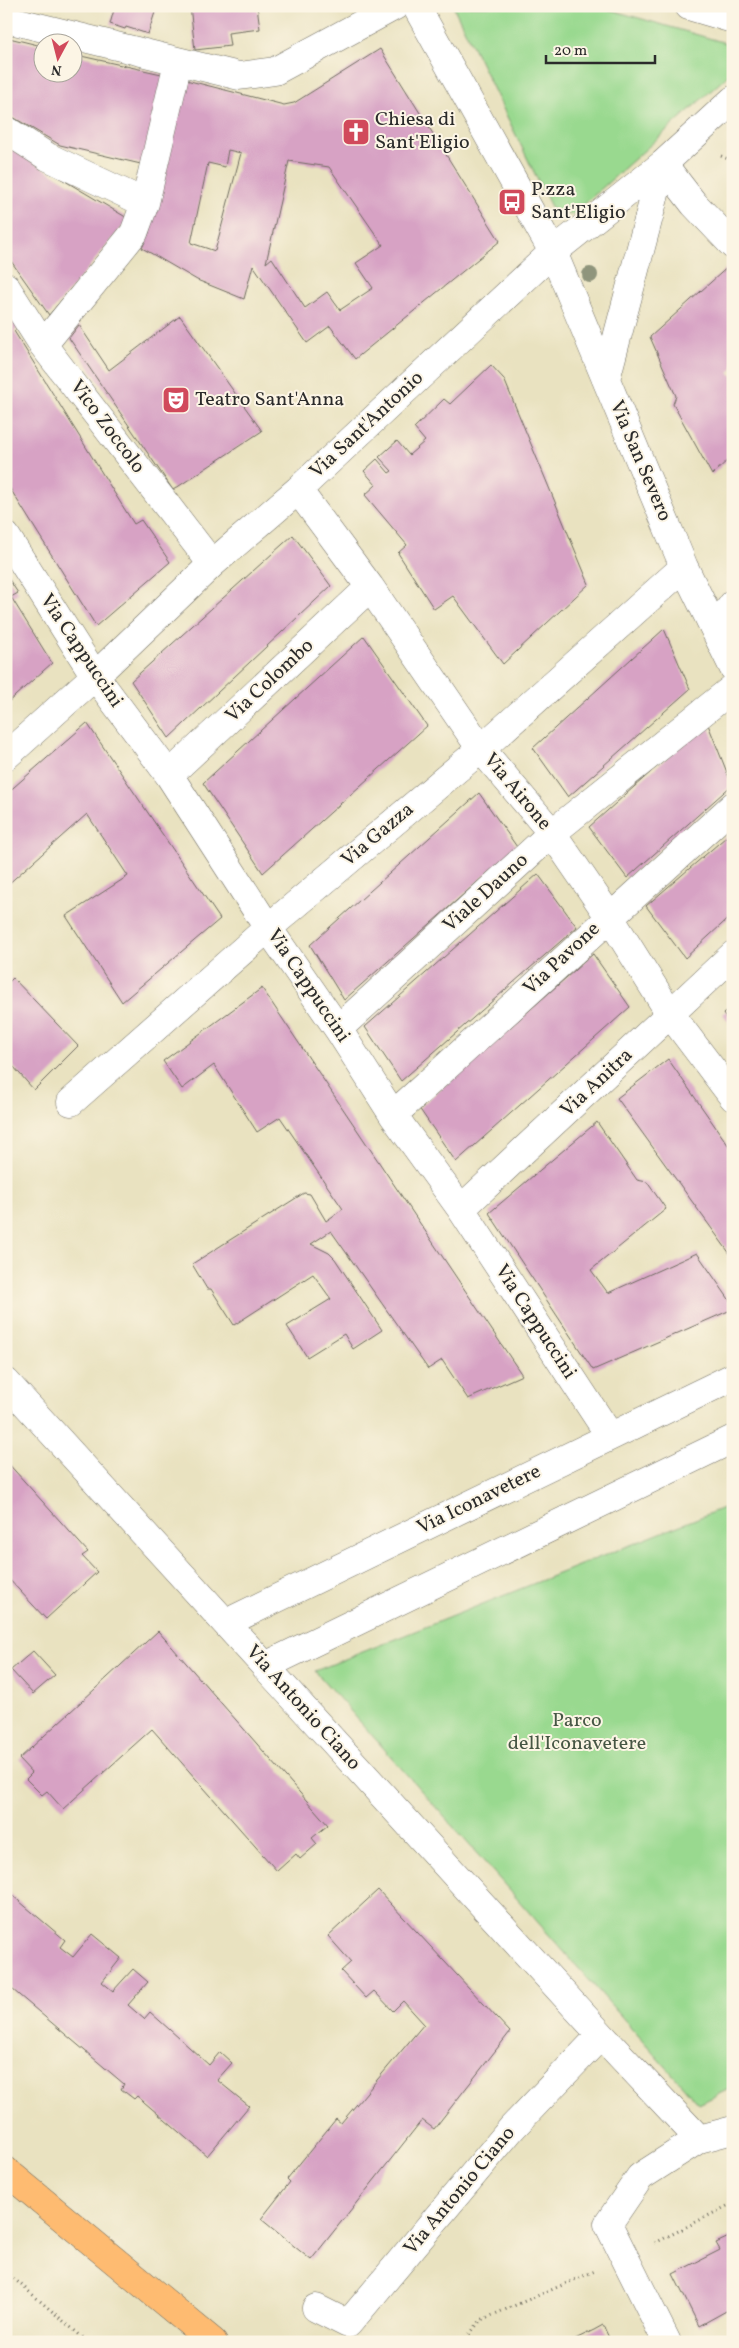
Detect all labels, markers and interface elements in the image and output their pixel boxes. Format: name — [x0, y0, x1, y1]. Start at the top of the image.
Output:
north arrow — [32, 32, 82, 82]
scale bar — [546, 32, 655, 64]
text: 20 m — [554, 41, 587, 62]
text: N — [50, 59, 63, 79]
place label: Chiesa di Sant'Eligio — [375, 106, 470, 157]
church icon: Chiesa di Sant'Eligio — [341, 117, 371, 147]
place label: P.zza Sant'Eligio — [531, 176, 626, 227]
bus stop icon: P.zza Sant'Eligio — [497, 187, 527, 217]
street label: Via Sant'Antonio — [304, 365, 430, 485]
street label: Vico Zoccolo — [63, 374, 151, 480]
theatre icon: Teatro Sant'Anna — [161, 385, 191, 415]
place label: Teatro Sant'Anna — [195, 386, 344, 414]
street label: Via San Severo — [602, 396, 678, 526]
street label: Via Cappuccini — [33, 589, 129, 713]
street label: Via Colombo — [219, 633, 321, 729]
street label: Via Airone — [476, 747, 558, 837]
street label: Via Gazza — [336, 796, 420, 874]
street label: Viale Dauno — [437, 847, 535, 939]
street label: Via Pavone — [517, 916, 607, 1002]
street label: Via Cappuccini — [260, 924, 356, 1048]
street label: Via Anitra — [555, 1042, 640, 1124]
street label: Via Cappuccini — [487, 1259, 583, 1385]
street label: Via Iconavetere — [412, 1458, 546, 1542]
street label: Via Antonio Ciano — [239, 1639, 367, 1777]
park label: Parco dell'Iconavetere — [508, 1707, 646, 1758]
street label: Via Antonio Ciano — [398, 2121, 522, 2261]

